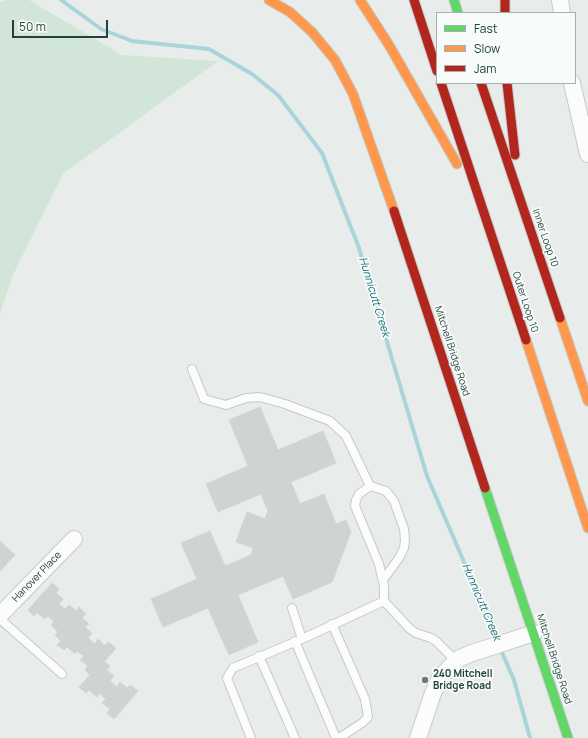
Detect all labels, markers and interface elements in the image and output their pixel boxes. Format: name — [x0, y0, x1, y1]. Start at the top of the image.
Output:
scale bar — [14, 12, 110, 38]
legend — [436, 12, 576, 84]
text: 50 m — [19, 18, 46, 35]
text: Fast — [474, 20, 498, 37]
text: Slow — [474, 40, 500, 57]
text: Jam — [474, 60, 496, 77]
street label: Inner Loop 10 — [529, 207, 561, 269]
water label: Hunnicutt Creek — [356, 256, 392, 338]
street label: Outer Loop 10 — [510, 270, 540, 334]
street label: Mitchell Bridge Road — [432, 304, 472, 398]
street label: Hanover Place — [10, 549, 64, 605]
water label: Hunnicutt Creek — [459, 561, 503, 643]
street label: Mitchell Bridge Road — [534, 612, 574, 706]
place label: 240 Mitchell Bridge Road — [433, 668, 492, 692]
marker: 240 Mitchell Bridge Road — [420, 675, 430, 685]

